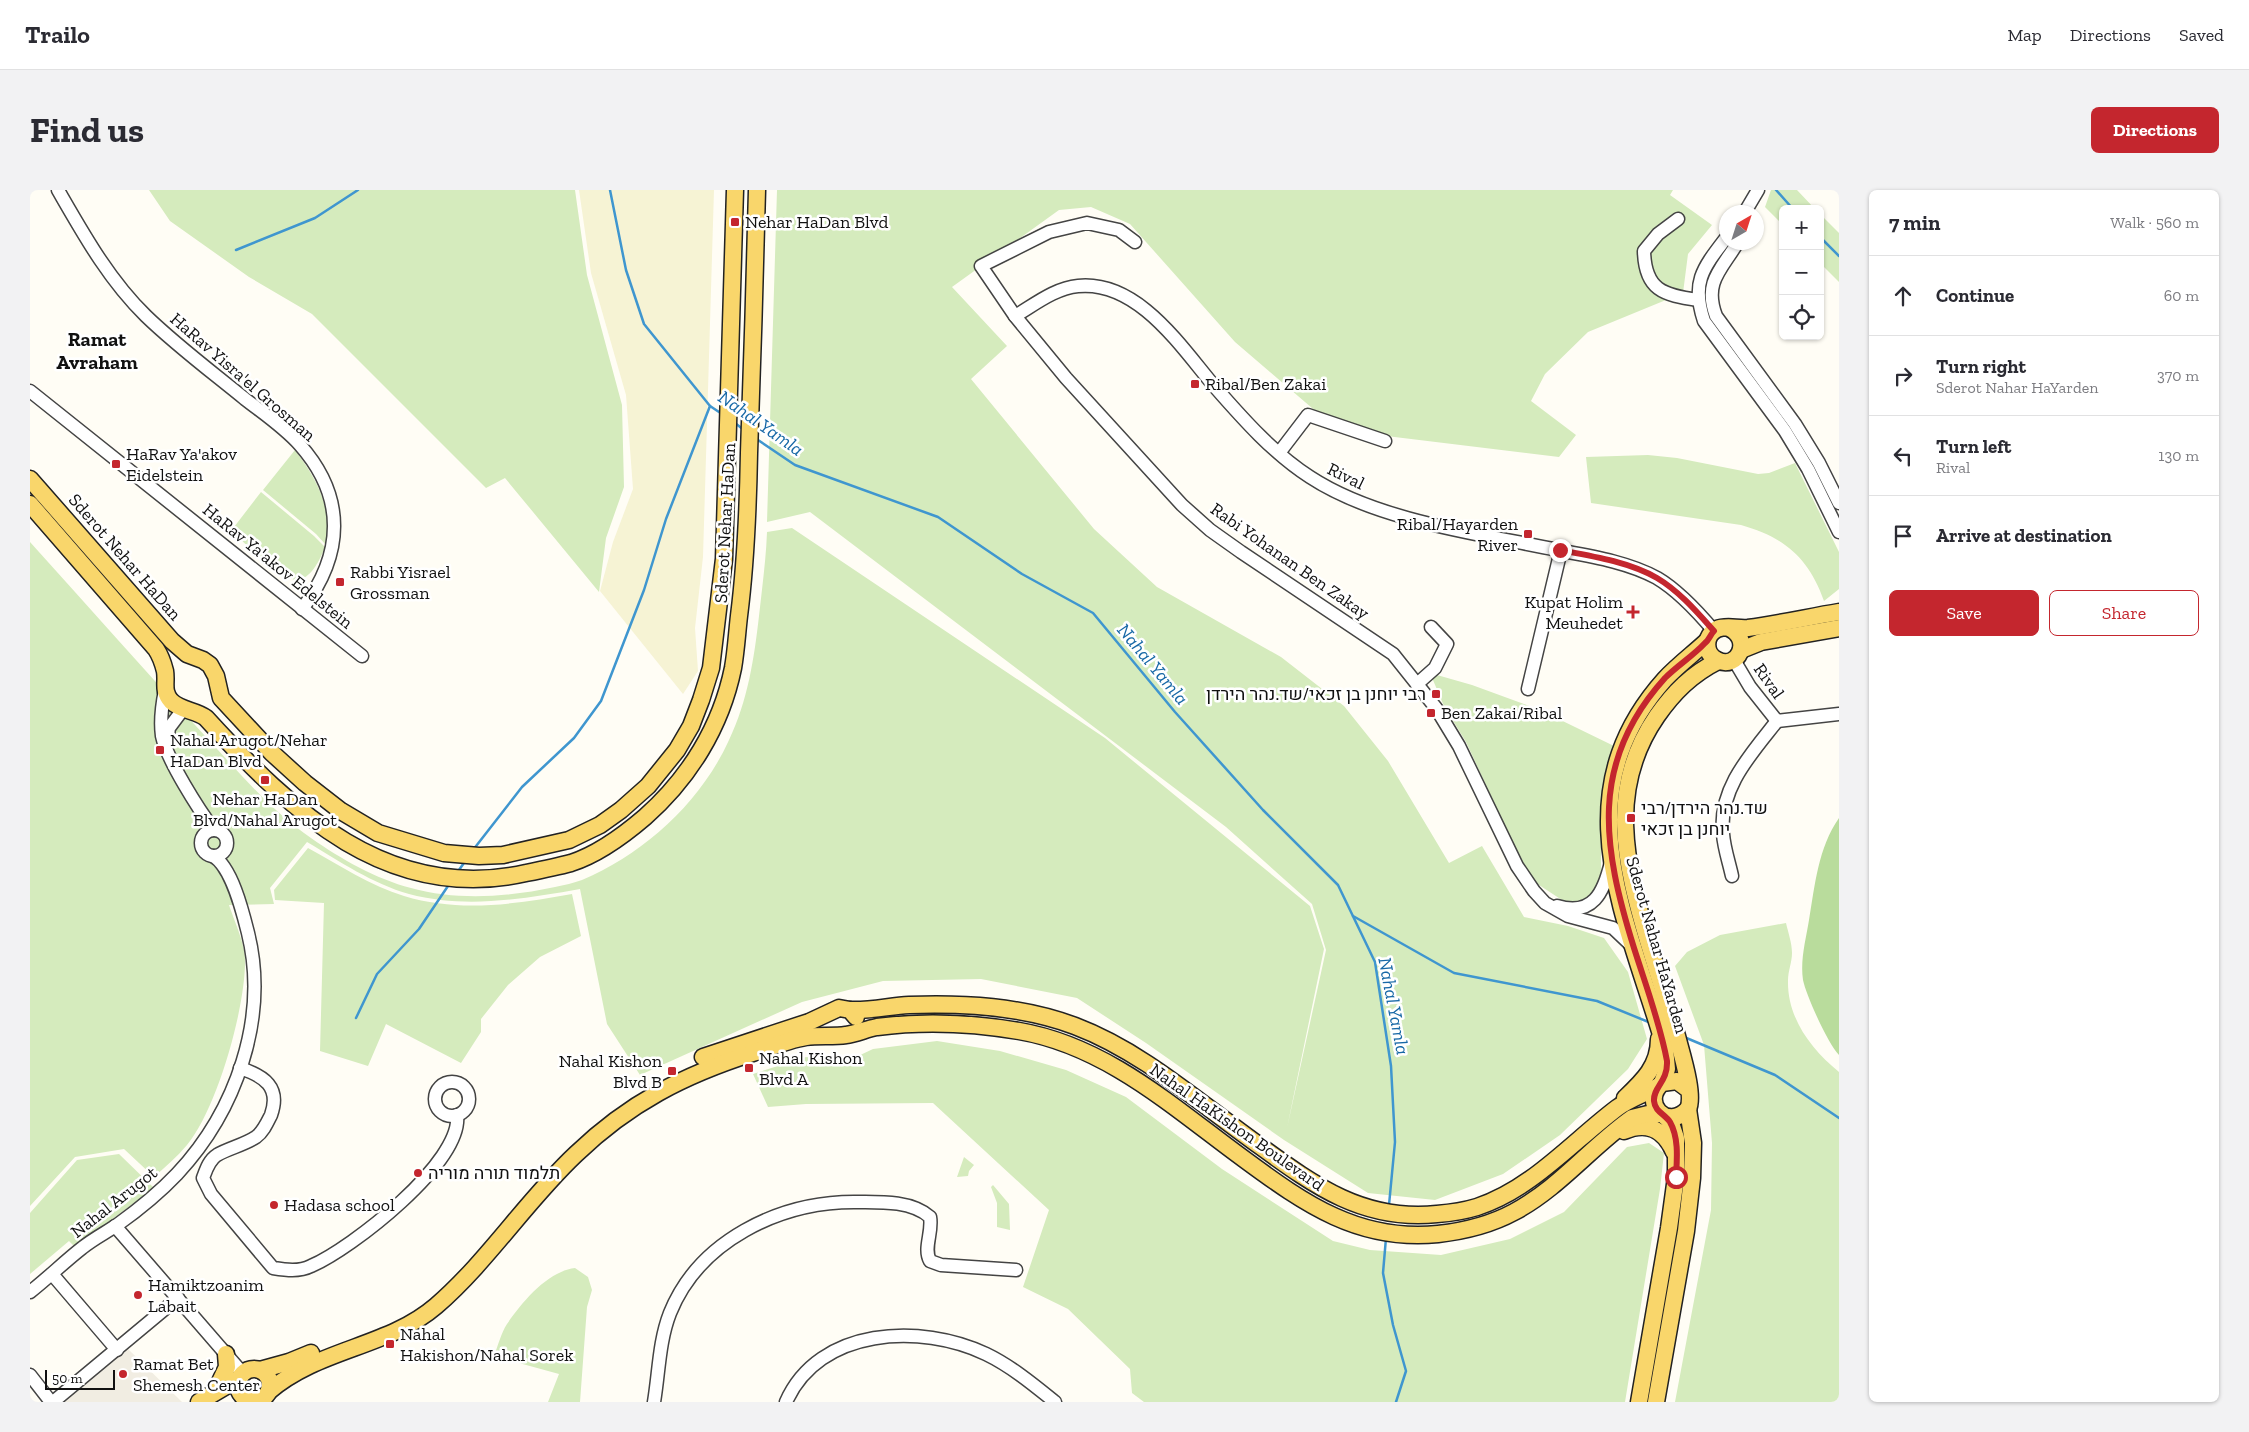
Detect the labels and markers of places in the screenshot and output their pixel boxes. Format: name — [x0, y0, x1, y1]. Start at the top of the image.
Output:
place label: Nehar HaDan Blvd — [745, 211, 888, 233]
marker: Nehar HaDan Blvd — [729, 216, 741, 228]
place label: Ribal/Ben Zakai — [1205, 373, 1326, 395]
marker: Ribal/Ben Zakai — [1189, 378, 1201, 390]
place label: HaRav Ya'akov Eidelstein — [126, 443, 237, 486]
marker: HaRav Ya'akov Eidelstein — [110, 458, 122, 470]
place label: Ribal/Hayarden River — [1397, 513, 1519, 556]
marker: Ribal/Hayarden River — [1522, 528, 1534, 540]
place label: Rabbi Yisrael Grossman — [350, 561, 451, 604]
marker: Rabbi Yisrael Grossman — [334, 576, 346, 588]
place label: Kupat Holim Meuhedet — [1524, 591, 1623, 634]
marker: Kupat Holim Meuhedet — [1627, 606, 1639, 618]
place label: רבי יוחנן בן זכאי/שד.נהר הירדן — [1206, 683, 1426, 705]
marker: רבי יוחנן בן זכאי/שד.נהר הירדן — [1430, 688, 1442, 700]
place label: Ben Zakai/Ribal — [1441, 702, 1562, 724]
marker: Ben Zakai/Ribal — [1425, 707, 1437, 719]
place label: Nahal Arugot/Nehar HaDan Blvd — [170, 729, 328, 772]
marker: Nahal Arugot/Nehar HaDan Blvd — [154, 744, 166, 756]
marker: Nehar HaDan Blvd/Nahal Arugot — [259, 774, 271, 786]
place label: Nehar HaDan Blvd/Nahal Arugot — [193, 788, 337, 831]
place label: שד.נהר הירדן/רבי יוחנן בן זכאי — [1641, 797, 1768, 840]
marker: שד.נהר הירדן/רבי יוחנן בן זכאי — [1625, 812, 1637, 824]
place label: Nahal Kishon Blvd A — [759, 1047, 863, 1090]
place label: Nahal Kishon Blvd B — [559, 1050, 663, 1093]
marker: Nahal Kishon Blvd A — [743, 1062, 755, 1074]
marker: Nahal Kishon Blvd B — [666, 1065, 678, 1077]
place label: תלמוד תורה מוריה — [428, 1162, 560, 1184]
marker: תלמוד תורה מוריה — [412, 1167, 424, 1179]
place label: Hadasa school — [284, 1194, 395, 1216]
marker: Hadasa school — [268, 1199, 280, 1211]
place label: Hamiktzoanim Labait — [148, 1274, 264, 1317]
marker: Hamiktzoanim Labait — [132, 1289, 144, 1301]
place label: Nahal Hakishon/Nahal Sorek — [400, 1323, 574, 1366]
marker: Nahal Hakishon/Nahal Sorek — [384, 1338, 396, 1350]
place label: Ramat Bet Shemesh Center — [133, 1353, 260, 1396]
marker: Ramat Bet Shemesh Center — [117, 1368, 129, 1380]

